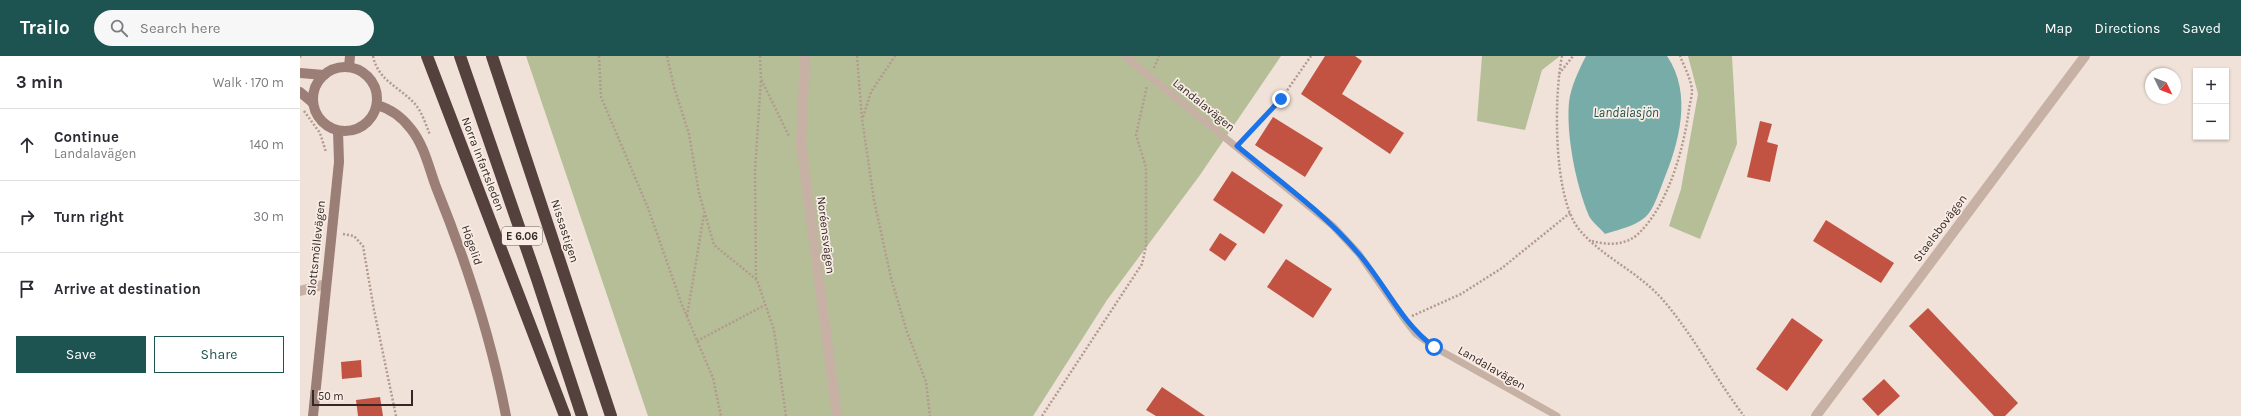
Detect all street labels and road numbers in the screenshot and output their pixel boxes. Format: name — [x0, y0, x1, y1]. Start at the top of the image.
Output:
street label: Landalavägen — [1170, 76, 1238, 134]
street label: Norra Infartsleden — [459, 115, 507, 213]
street label: Staelsbovägen — [1910, 192, 1970, 264]
street label: Noréensvägen — [814, 196, 838, 274]
street label: Nissastigen — [548, 198, 582, 264]
street label: Slottsmöllevägen — [304, 200, 328, 296]
street label: Högelid — [459, 223, 485, 267]
road number: E 6.06 — [502, 227, 542, 245]
street label: Landalavägen — [1456, 343, 1528, 393]

